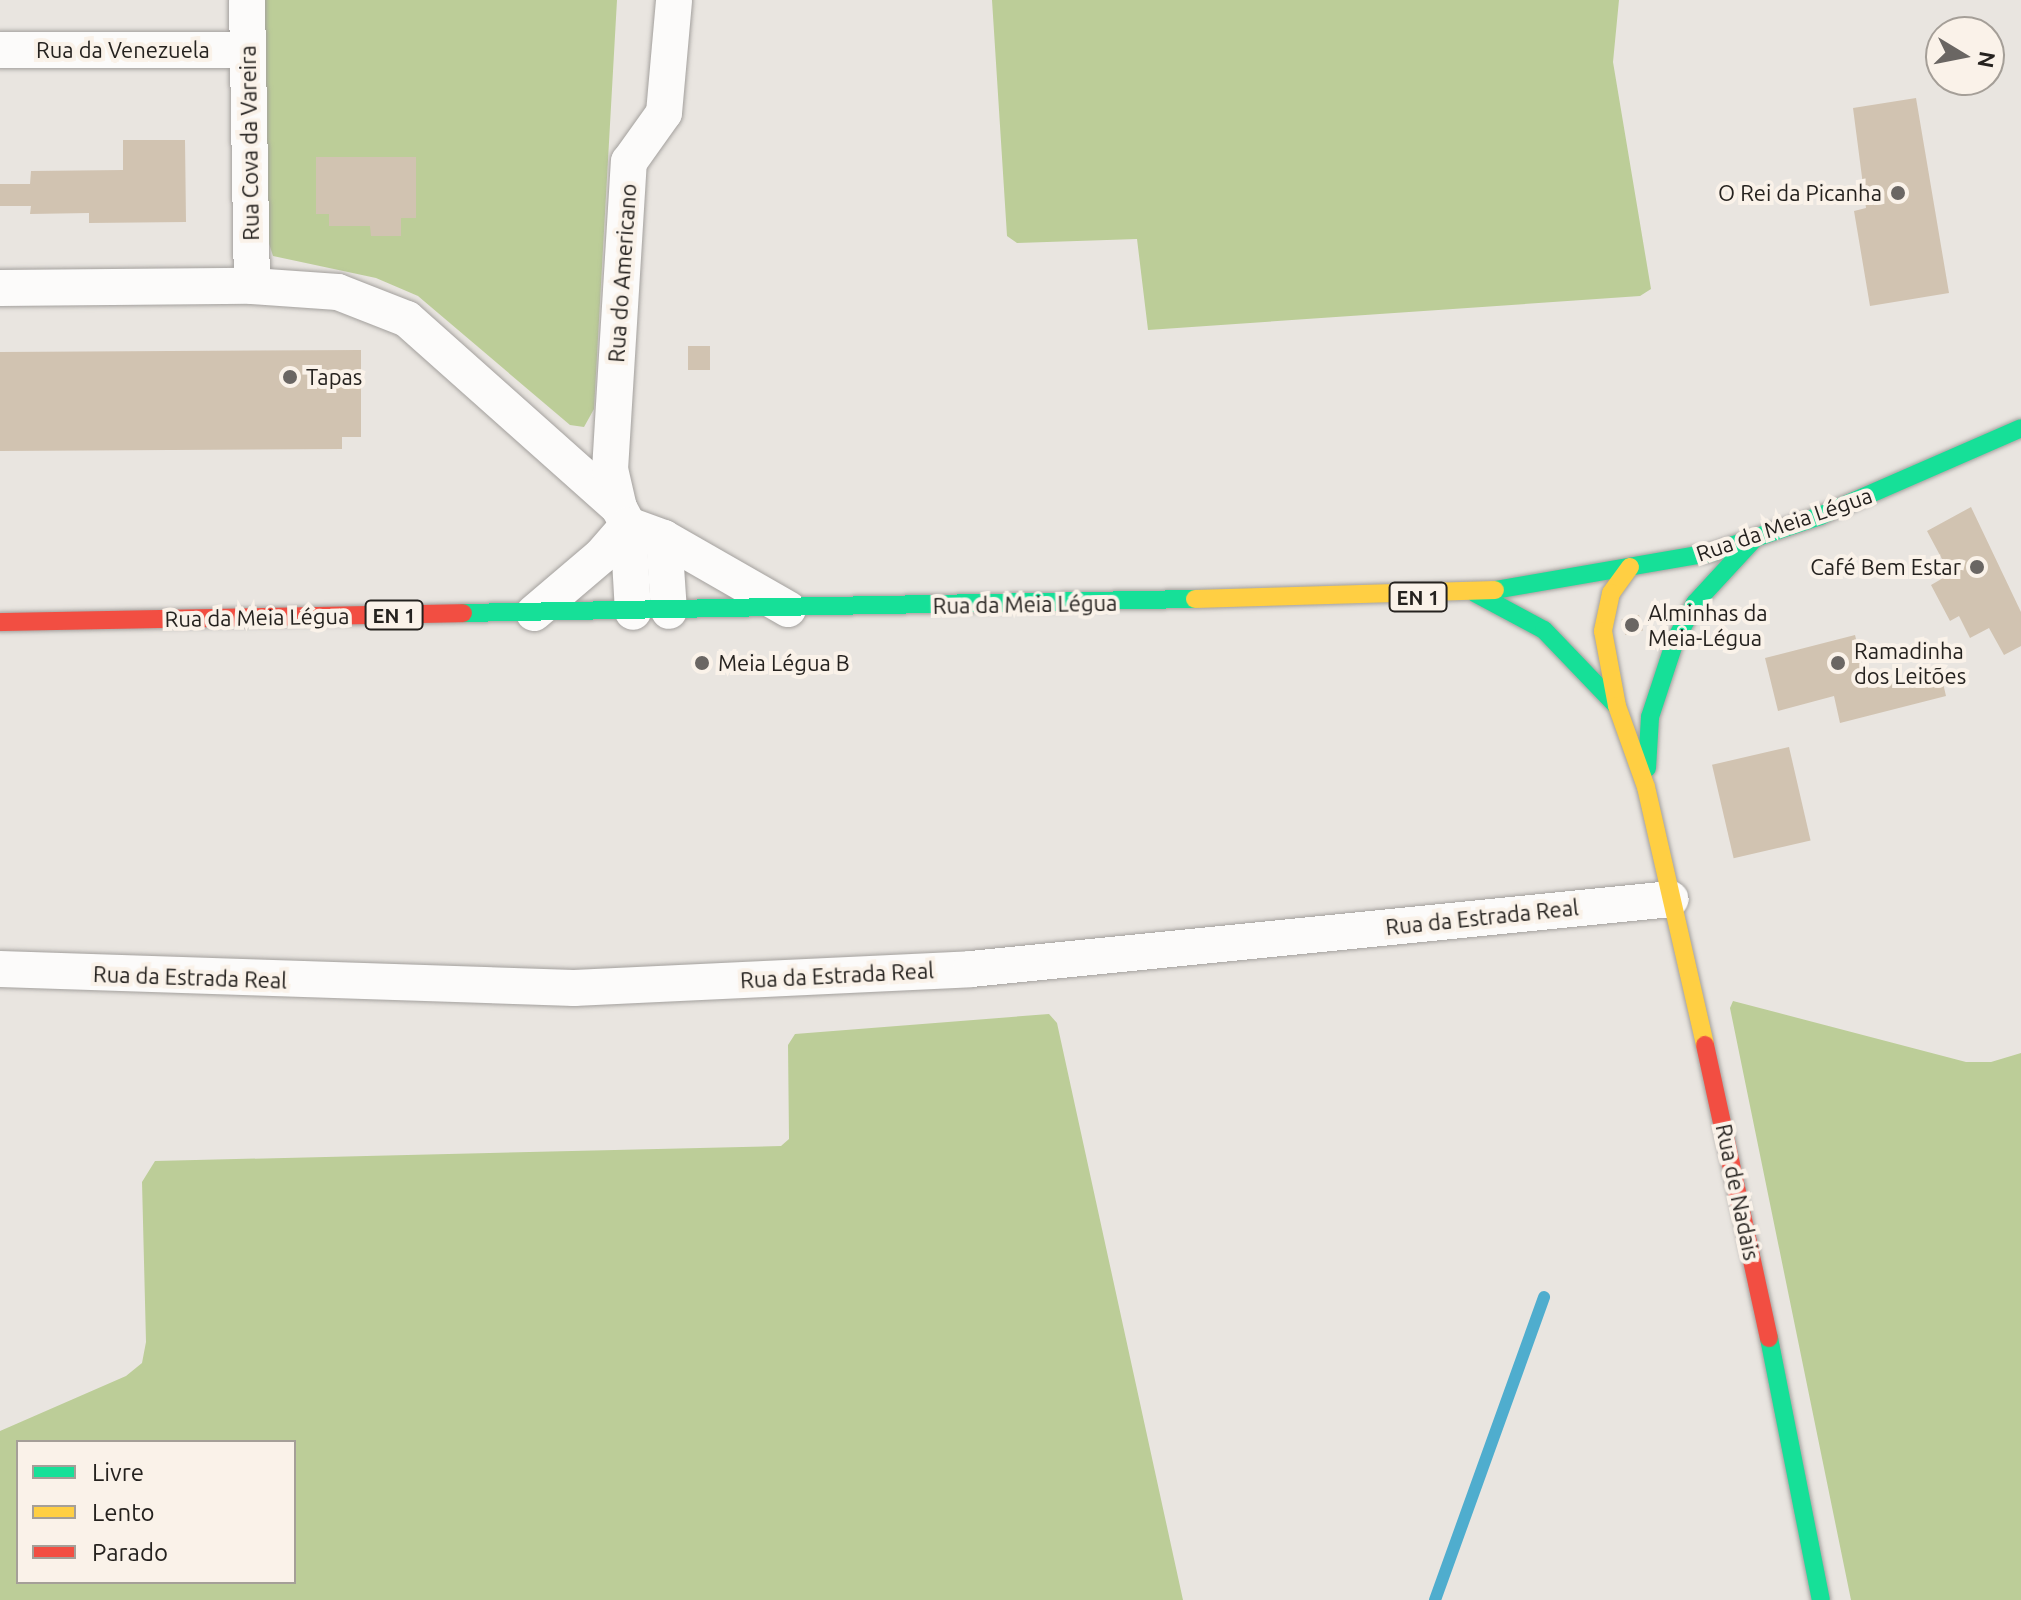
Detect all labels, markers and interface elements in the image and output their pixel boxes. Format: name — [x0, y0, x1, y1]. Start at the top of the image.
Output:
north arrow — [1925, 16, 2005, 96]
street label: Rua da Venezuela — [36, 37, 210, 63]
street label: Rua Cova da Vareira — [234, 45, 264, 241]
text: N — [1973, 50, 2001, 70]
place label: O Rei da Picanha — [1718, 180, 1882, 206]
street label: Rua do Americano — [603, 183, 641, 363]
marker: O Rei da Picanha — [1889, 184, 1907, 202]
place label: Tapas — [306, 364, 362, 390]
marker: Tapas — [281, 368, 299, 386]
street label: Rua da Meia Légua — [1692, 481, 1876, 567]
place label: Café Bem Estar — [1810, 554, 1961, 580]
marker: Café Bem Estar — [1968, 558, 1986, 576]
road number: EN 1 — [1388, 581, 1448, 613]
street label: Rua da Meia Légua — [932, 589, 1118, 619]
road number: EN 1 — [364, 599, 424, 631]
place label: Alminhas da Meia-Légua — [1648, 599, 1768, 650]
street label: Rua da Meia Légua — [164, 602, 350, 632]
marker: Alminhas da Meia-Légua — [1623, 616, 1641, 634]
place label: Ramadinha dos Leitões — [1854, 637, 1966, 688]
place label: Meia Légua B — [718, 650, 850, 676]
marker: Meia Légua B — [693, 654, 711, 672]
marker: Ramadinha dos Leitões — [1829, 654, 1847, 672]
street label: Rua da Estrada Real — [1384, 894, 1580, 940]
street label: Rua da Estrada Real — [739, 957, 935, 993]
street label: Rua da Estrada Real — [93, 960, 287, 994]
street label: Rua de Nadais — [1711, 1121, 1765, 1263]
legend — [16, 1440, 296, 1584]
text: Livre — [92, 1459, 144, 1486]
text: Lento — [92, 1499, 155, 1526]
text: Parado — [92, 1539, 168, 1566]

